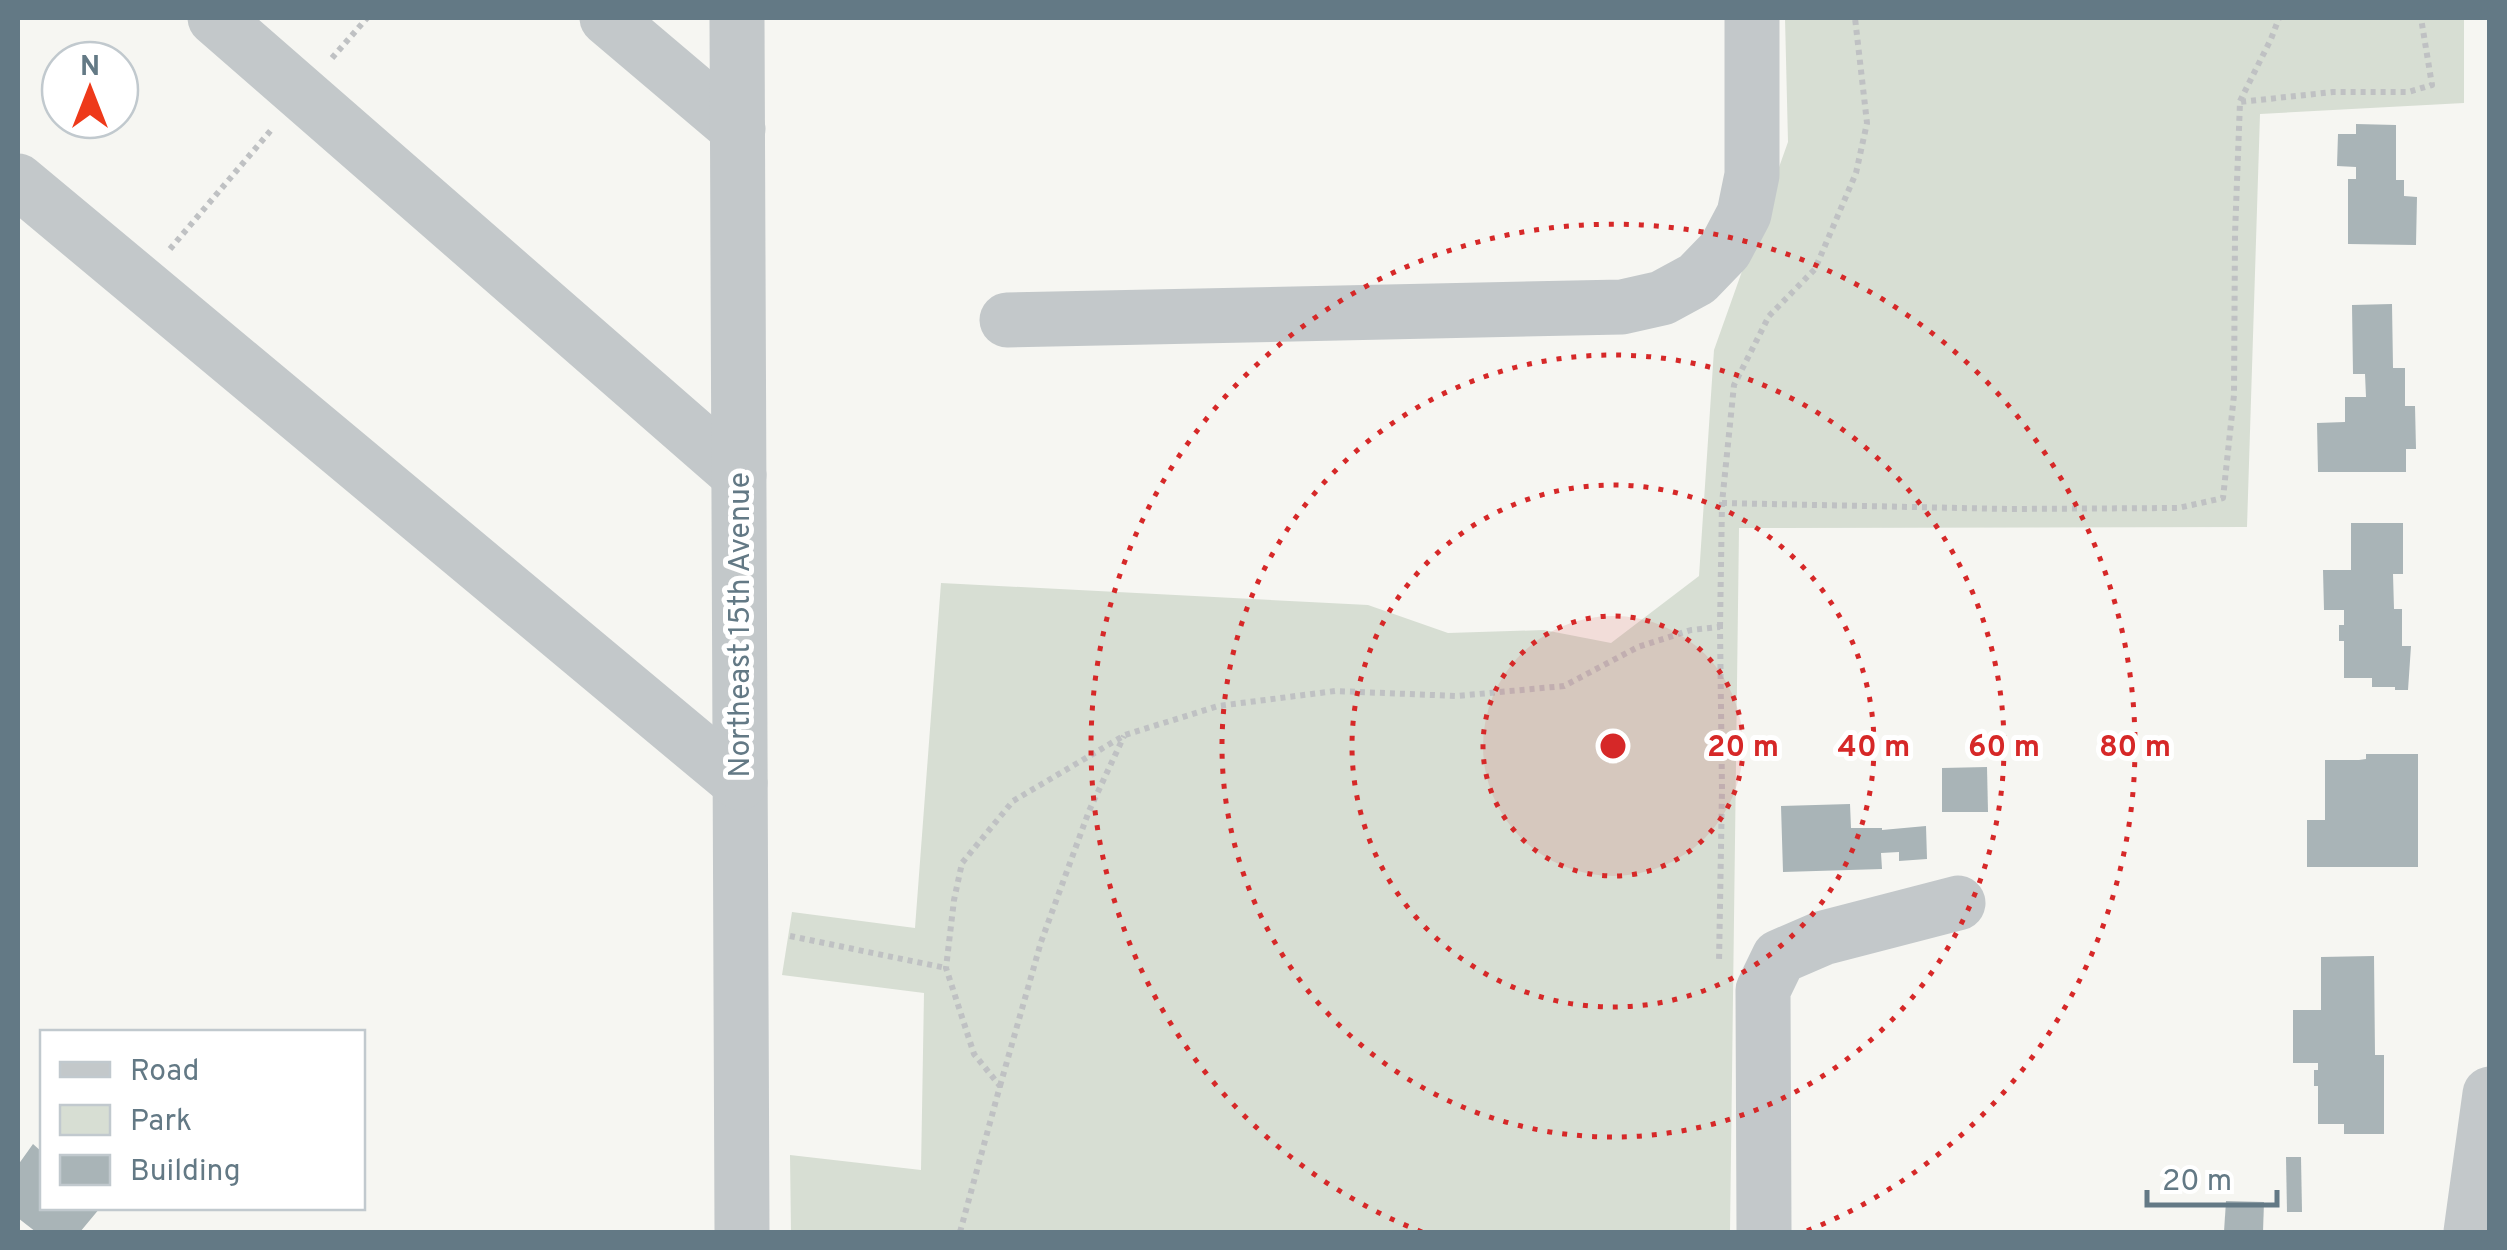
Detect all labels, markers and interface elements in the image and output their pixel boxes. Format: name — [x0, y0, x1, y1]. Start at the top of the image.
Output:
north arrow — [40, 40, 140, 140]
text: N — [80, 50, 100, 86]
street label: Northeast 15th Avenue — [723, 472, 760, 778]
centre of rings — [1595, 728, 1631, 764]
text: 20 m — [1707, 730, 1779, 767]
text: 40 m — [1838, 730, 1910, 767]
text: 60 m — [1968, 730, 2040, 767]
text: 80 m — [2099, 730, 2171, 767]
legend — [40, 1030, 365, 1210]
text: Road — [130, 1054, 199, 1091]
text: Park — [130, 1104, 192, 1141]
scale bar — [2147, 1145, 2277, 1207]
text: Building — [130, 1154, 241, 1191]
text: 20 m — [2162, 1164, 2232, 1201]

